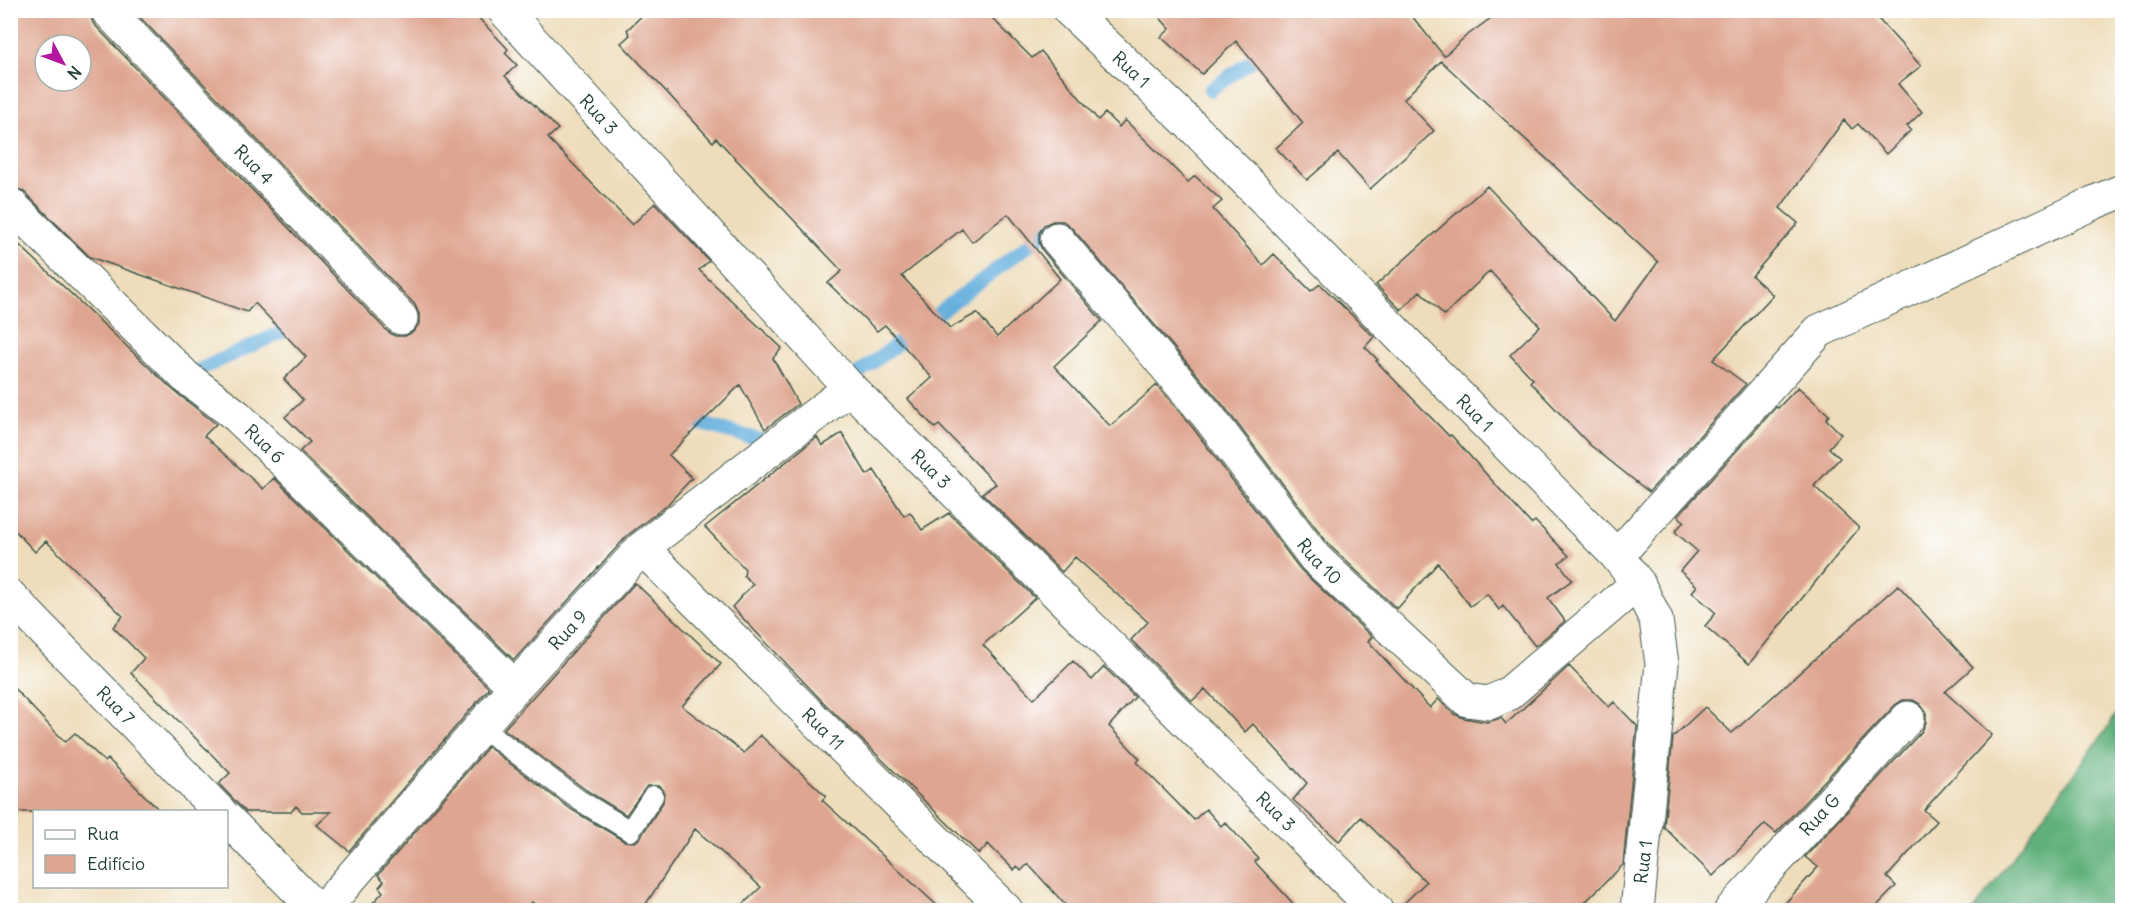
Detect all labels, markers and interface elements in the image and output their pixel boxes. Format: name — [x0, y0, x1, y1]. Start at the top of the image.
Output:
north arrow — [33, 33, 93, 93]
street label: Rua 1 — [1108, 46, 1155, 92]
text: N — [63, 62, 85, 84]
street label: Rua 3 — [575, 89, 623, 139]
street label: Rua 4 — [230, 139, 279, 189]
street label: Rua 1 — [1452, 389, 1499, 436]
street label: Rua 6 — [240, 419, 290, 468]
street label: Rua 3 — [907, 444, 956, 493]
street label: Rua 10 — [1292, 533, 1347, 589]
street label: Rua 9 — [543, 605, 592, 655]
street label: Rua 7 — [92, 681, 140, 729]
street label: Rua 11 — [797, 702, 850, 755]
street label: Rua 3 — [1252, 786, 1301, 836]
street label: Rua G — [1794, 788, 1844, 840]
legend — [33, 810, 228, 888]
text: Rua — [87, 822, 119, 845]
street label: Rua 1 — [1629, 839, 1657, 885]
text: Edifício — [87, 852, 145, 875]

